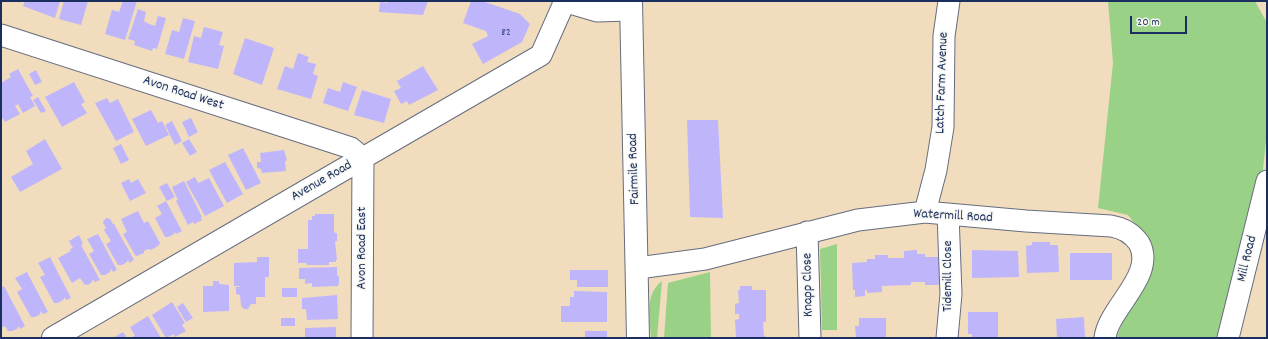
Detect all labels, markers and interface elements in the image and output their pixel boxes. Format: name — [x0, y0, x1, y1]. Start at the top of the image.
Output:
scale bar — [1132, 8, 1189, 34]
text: 20 m — [1137, 14, 1160, 31]
house number: 82 — [501, 26, 511, 40]
street label: Latch Farm Avenue — [933, 32, 953, 134]
street label: Avon Road West — [140, 73, 226, 115]
street label: Fairmile Road — [625, 133, 645, 205]
street label: Avenue Road — [288, 158, 356, 206]
street label: Avon Road East — [355, 207, 371, 289]
street label: Watermill Road — [913, 207, 993, 227]
street label: Mill Road — [1234, 234, 1262, 284]
street label: Tidemill Close — [941, 240, 957, 312]
street label: Knapp Close — [800, 253, 818, 317]

